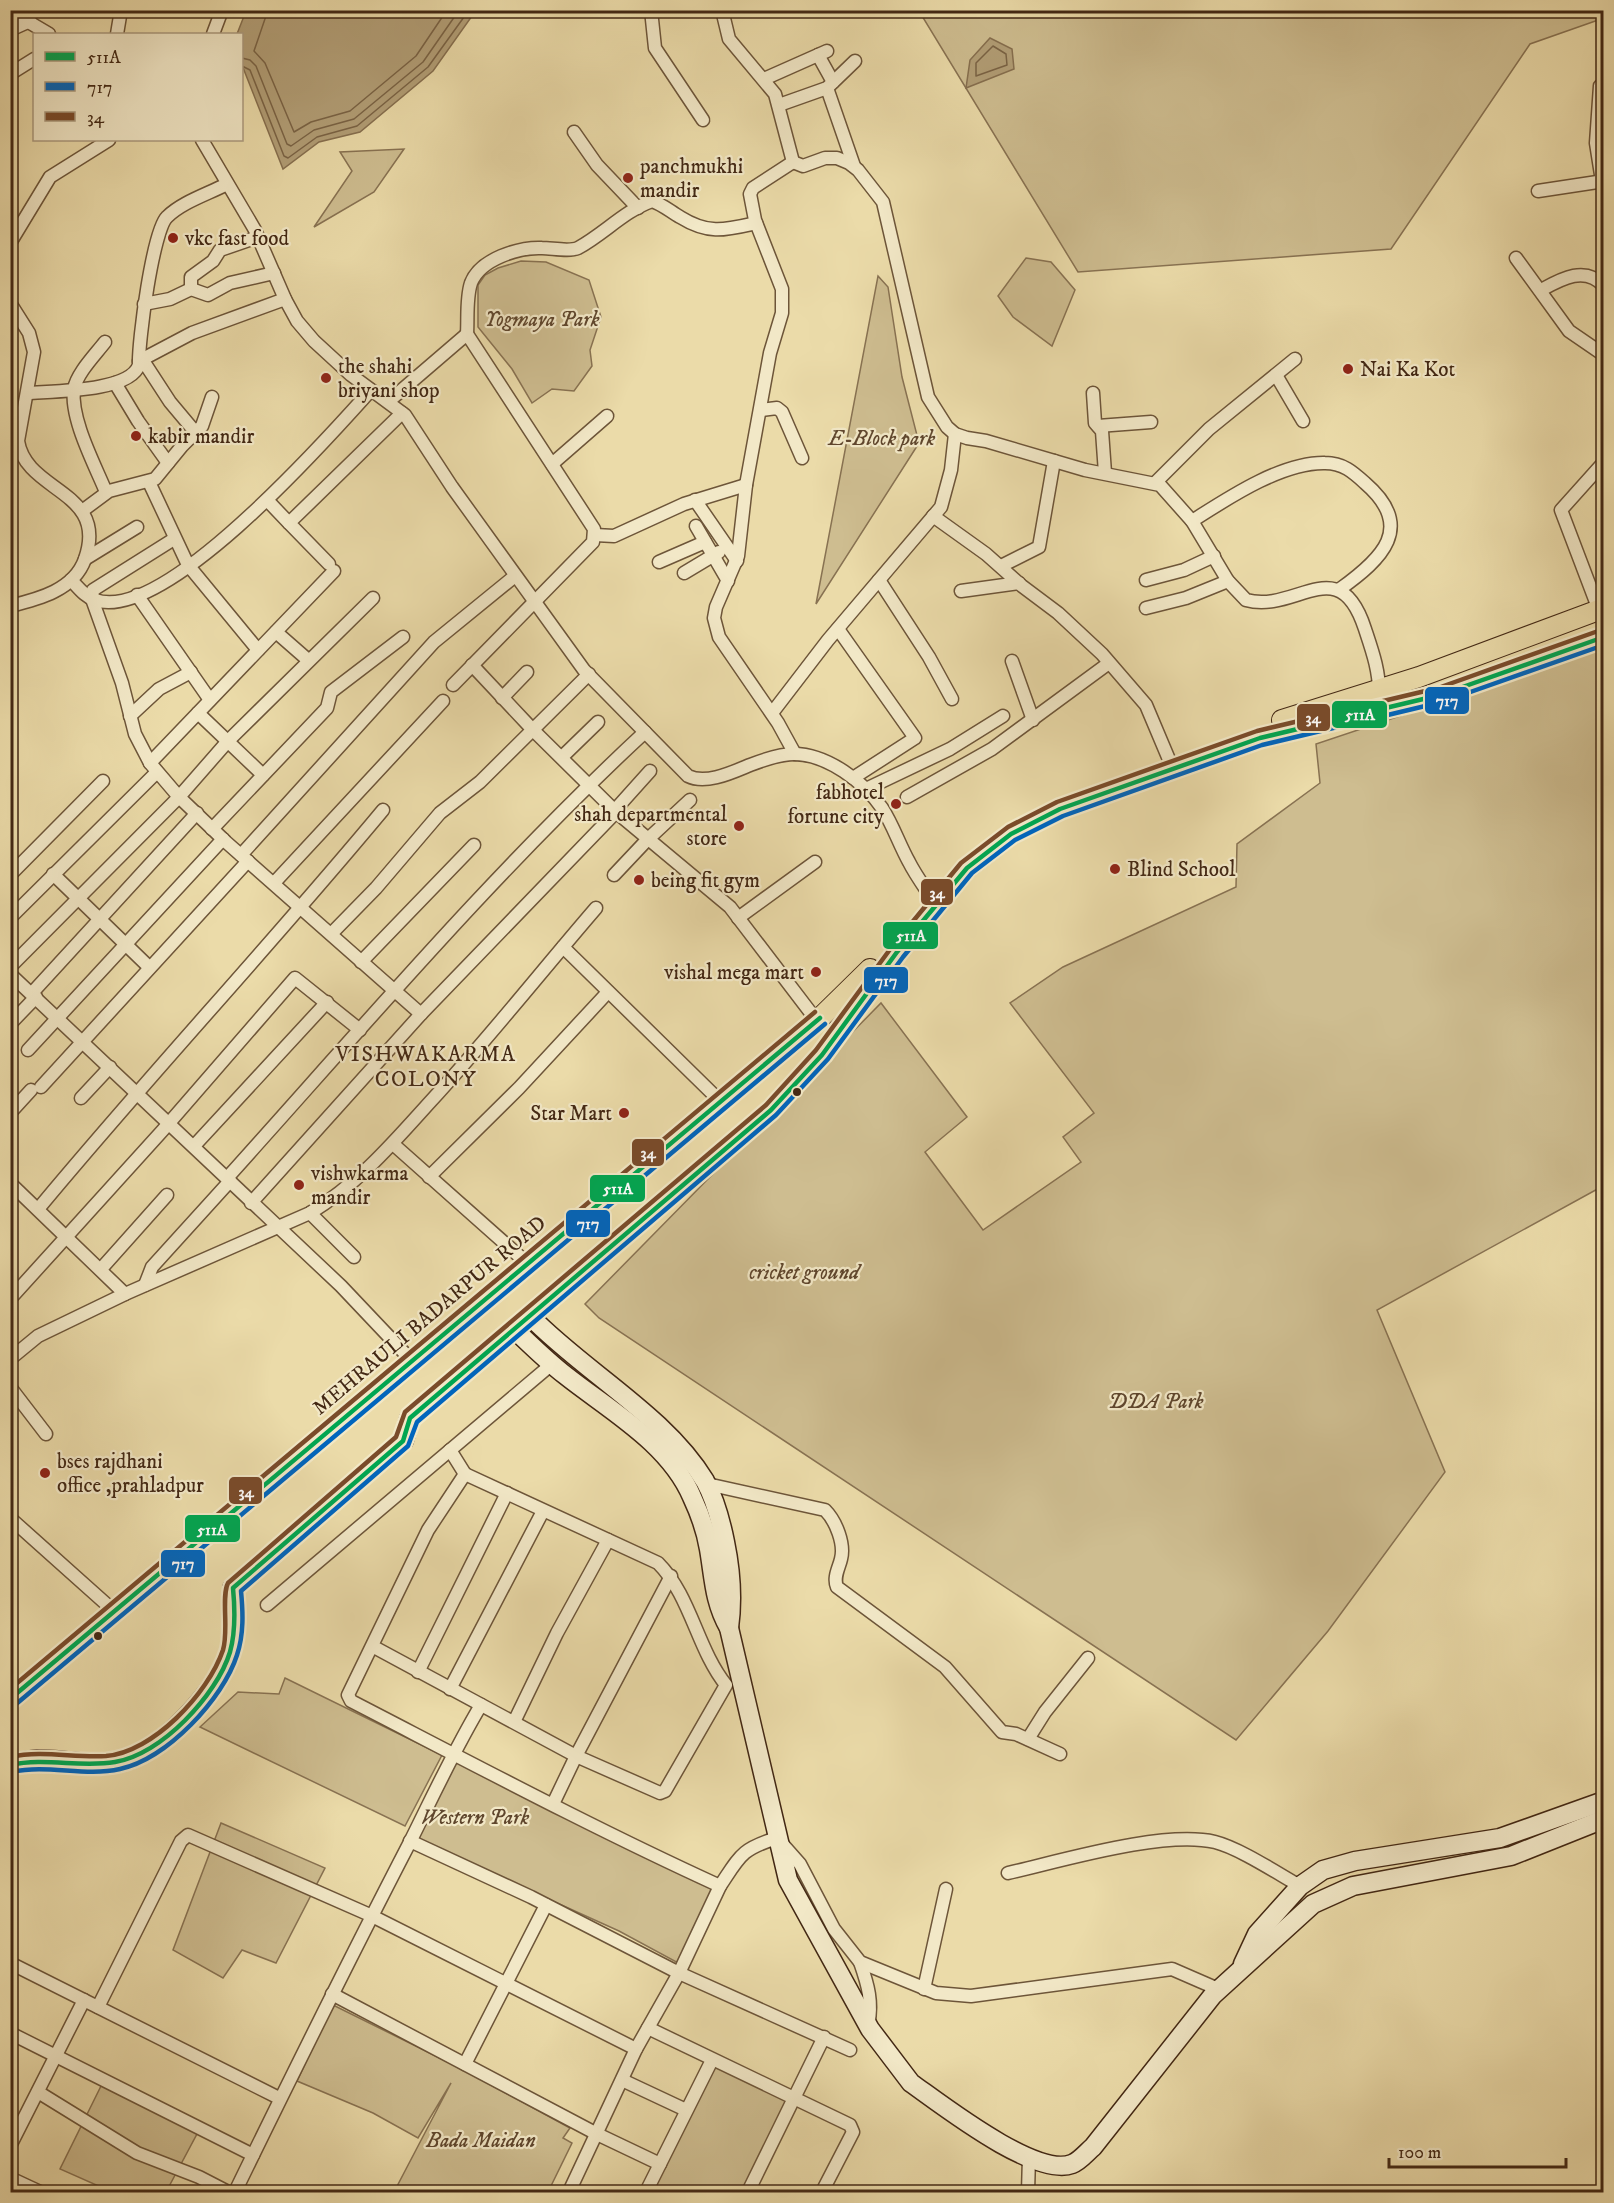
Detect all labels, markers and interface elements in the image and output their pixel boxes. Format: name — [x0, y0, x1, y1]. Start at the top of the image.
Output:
legend — [33, 33, 243, 141]
text: 511A — [87, 47, 121, 69]
text: 717 — [87, 77, 113, 99]
text: 34 — [87, 107, 105, 129]
place label: panchmukhi mandir — [639, 154, 743, 204]
marker: panchmukhi mandir — [621, 171, 635, 185]
place label: vkc fast food — [184, 226, 290, 252]
marker: vkc fast food — [166, 231, 180, 245]
park label: Yogmaya Park — [484, 307, 600, 333]
place label: the shahi briyani shop — [338, 354, 439, 404]
place label: Nai Ka Kot — [1360, 357, 1456, 383]
marker: Nai Ka Kot — [1341, 362, 1355, 376]
marker: the shahi briyani shop — [319, 371, 333, 385]
place label: kabir mandir — [148, 424, 254, 450]
park label: E-Block park — [828, 426, 936, 452]
marker: kabir mandir — [129, 429, 143, 443]
line badge: 717 — [1424, 686, 1470, 715]
text: 717 — [1436, 691, 1458, 711]
line badge: 511A — [1331, 700, 1388, 729]
line badge: 34 — [1296, 703, 1331, 732]
text: 511A — [1344, 705, 1376, 725]
text: 34 — [1305, 708, 1321, 728]
place label: fabhotel fortune city — [787, 780, 885, 830]
marker: fabhotel fortune city — [889, 797, 903, 811]
place label: shah departmental store — [574, 802, 728, 852]
marker: shah departmental store — [732, 819, 746, 833]
place label: Blind School — [1127, 857, 1236, 883]
marker: Blind School — [1108, 862, 1122, 876]
place label: being fit gym — [651, 868, 760, 894]
marker: being fit gym — [632, 873, 646, 887]
line badge: 34 — [920, 878, 954, 906]
text: 34 — [929, 883, 945, 903]
line badge: 511A — [882, 921, 939, 950]
text: 511A — [895, 926, 927, 946]
place label: vishal mega mart — [663, 960, 804, 986]
marker: vishal mega mart — [809, 965, 823, 979]
line badge: 717 — [863, 966, 909, 994]
text: 717 — [875, 971, 897, 991]
district label: VISHWAKARMA COLONY — [334, 1041, 517, 1093]
unlabelled marker — [791, 1086, 803, 1098]
place label: Star Mart — [530, 1101, 612, 1127]
marker: Star Mart — [617, 1106, 631, 1120]
line badge: 34 — [631, 1138, 665, 1167]
text: 34 — [640, 1143, 656, 1163]
place label: vishwkarma mandir — [310, 1161, 409, 1211]
line badge: 511A — [589, 1174, 646, 1203]
marker: vishwkarma mandir — [292, 1178, 306, 1192]
text: 511A — [602, 1179, 634, 1199]
line badge: 717 — [565, 1209, 611, 1238]
street label: MEHRAULI BADARPUR ROAD — [308, 1210, 552, 1421]
text: 717 — [577, 1214, 599, 1234]
park label: cricket ground — [749, 1260, 862, 1286]
park label: DDA Park — [1108, 1389, 1204, 1415]
place label: bses rajdhani office ,prahladpur — [57, 1449, 204, 1499]
marker: bses rajdhani office ,prahladpur — [38, 1466, 52, 1480]
line badge: 34 — [228, 1476, 263, 1505]
text: 34 — [238, 1482, 254, 1502]
line badge: 511A — [184, 1514, 241, 1543]
text: 511A — [196, 1520, 228, 1540]
line badge: 717 — [160, 1549, 206, 1578]
text: 717 — [172, 1554, 194, 1574]
unlabelled marker — [92, 1630, 104, 1642]
park label: Western Park — [421, 1805, 529, 1831]
park label: Bada Maidan — [425, 2128, 536, 2154]
scale bar — [1389, 2131, 1566, 2169]
text: 100 m — [1398, 2142, 1441, 2164]

